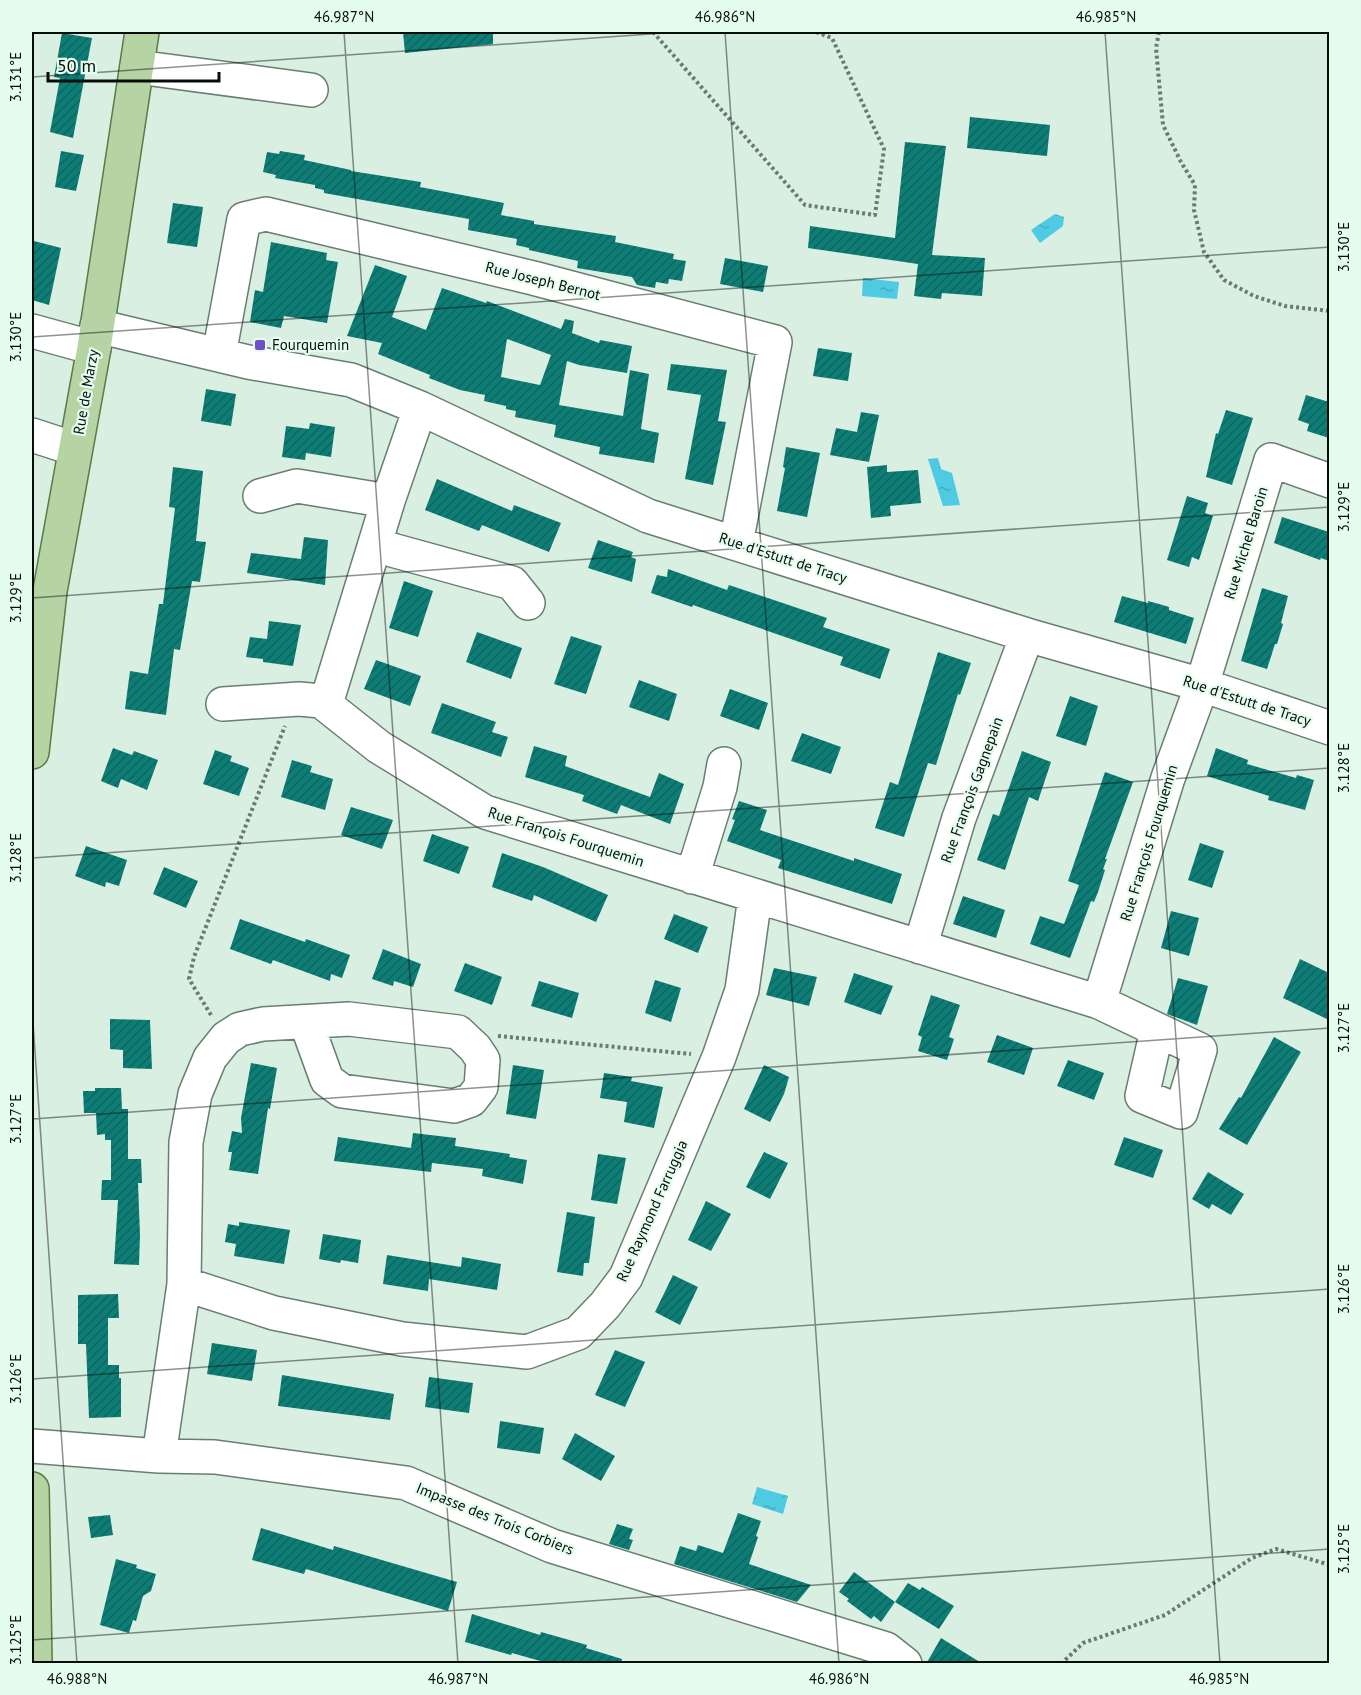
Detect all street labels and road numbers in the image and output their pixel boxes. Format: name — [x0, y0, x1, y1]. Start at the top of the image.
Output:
street label: Rue Joseph Bernot — [484, 257, 603, 304]
street label: Rue de Marzy — [69, 348, 102, 436]
street label: Rue Michel Baroin — [1219, 484, 1272, 602]
street label: Rue d'Estutt de Tracy — [717, 528, 850, 587]
street label: Rue d'Estutt de Tracy — [1181, 671, 1314, 730]
street label: Rue François Gagnepain — [936, 714, 1007, 865]
street label: Rue François Fourquemin — [1116, 762, 1181, 924]
street label: Rue François Fourquemin — [486, 802, 647, 871]
street label: Rue Raymond Farruggia — [612, 1137, 691, 1285]
street label: Impasse des Trois Corbiers — [414, 1478, 577, 1559]

